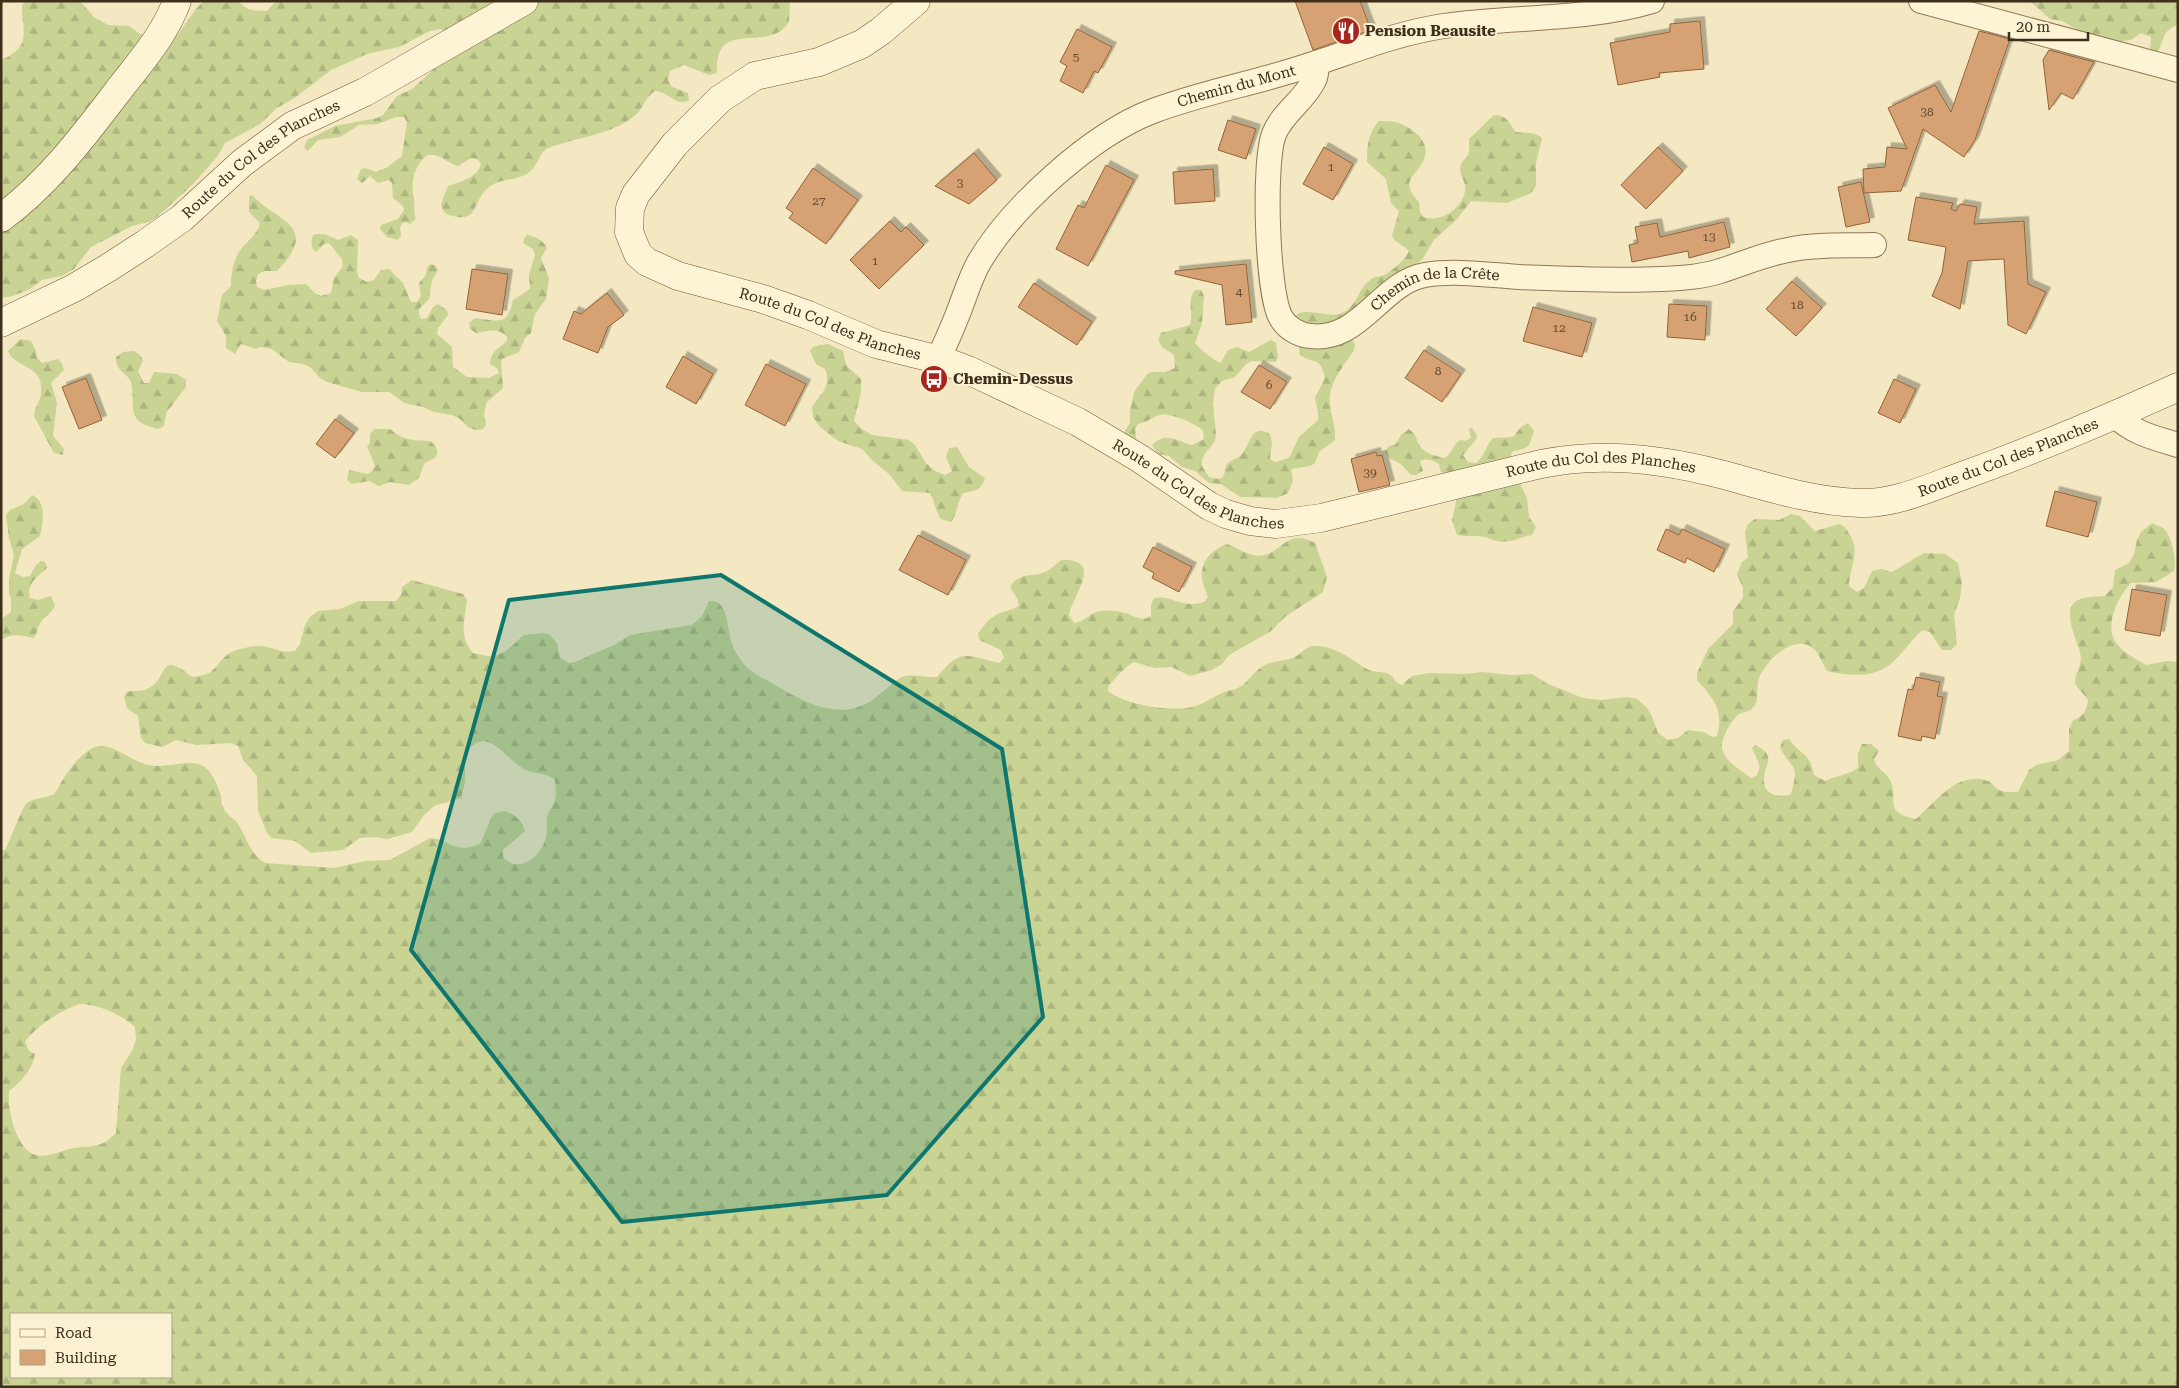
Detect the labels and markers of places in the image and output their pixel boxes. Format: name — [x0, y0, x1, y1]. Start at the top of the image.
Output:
restaurant icon: Pension Beausite — [1331, 16, 1361, 46]
place label: Pension Beausite — [1365, 22, 1496, 40]
bus stop icon: Chemin-Dessus — [919, 364, 949, 394]
place label: Chemin-Dessus — [953, 370, 1073, 388]

